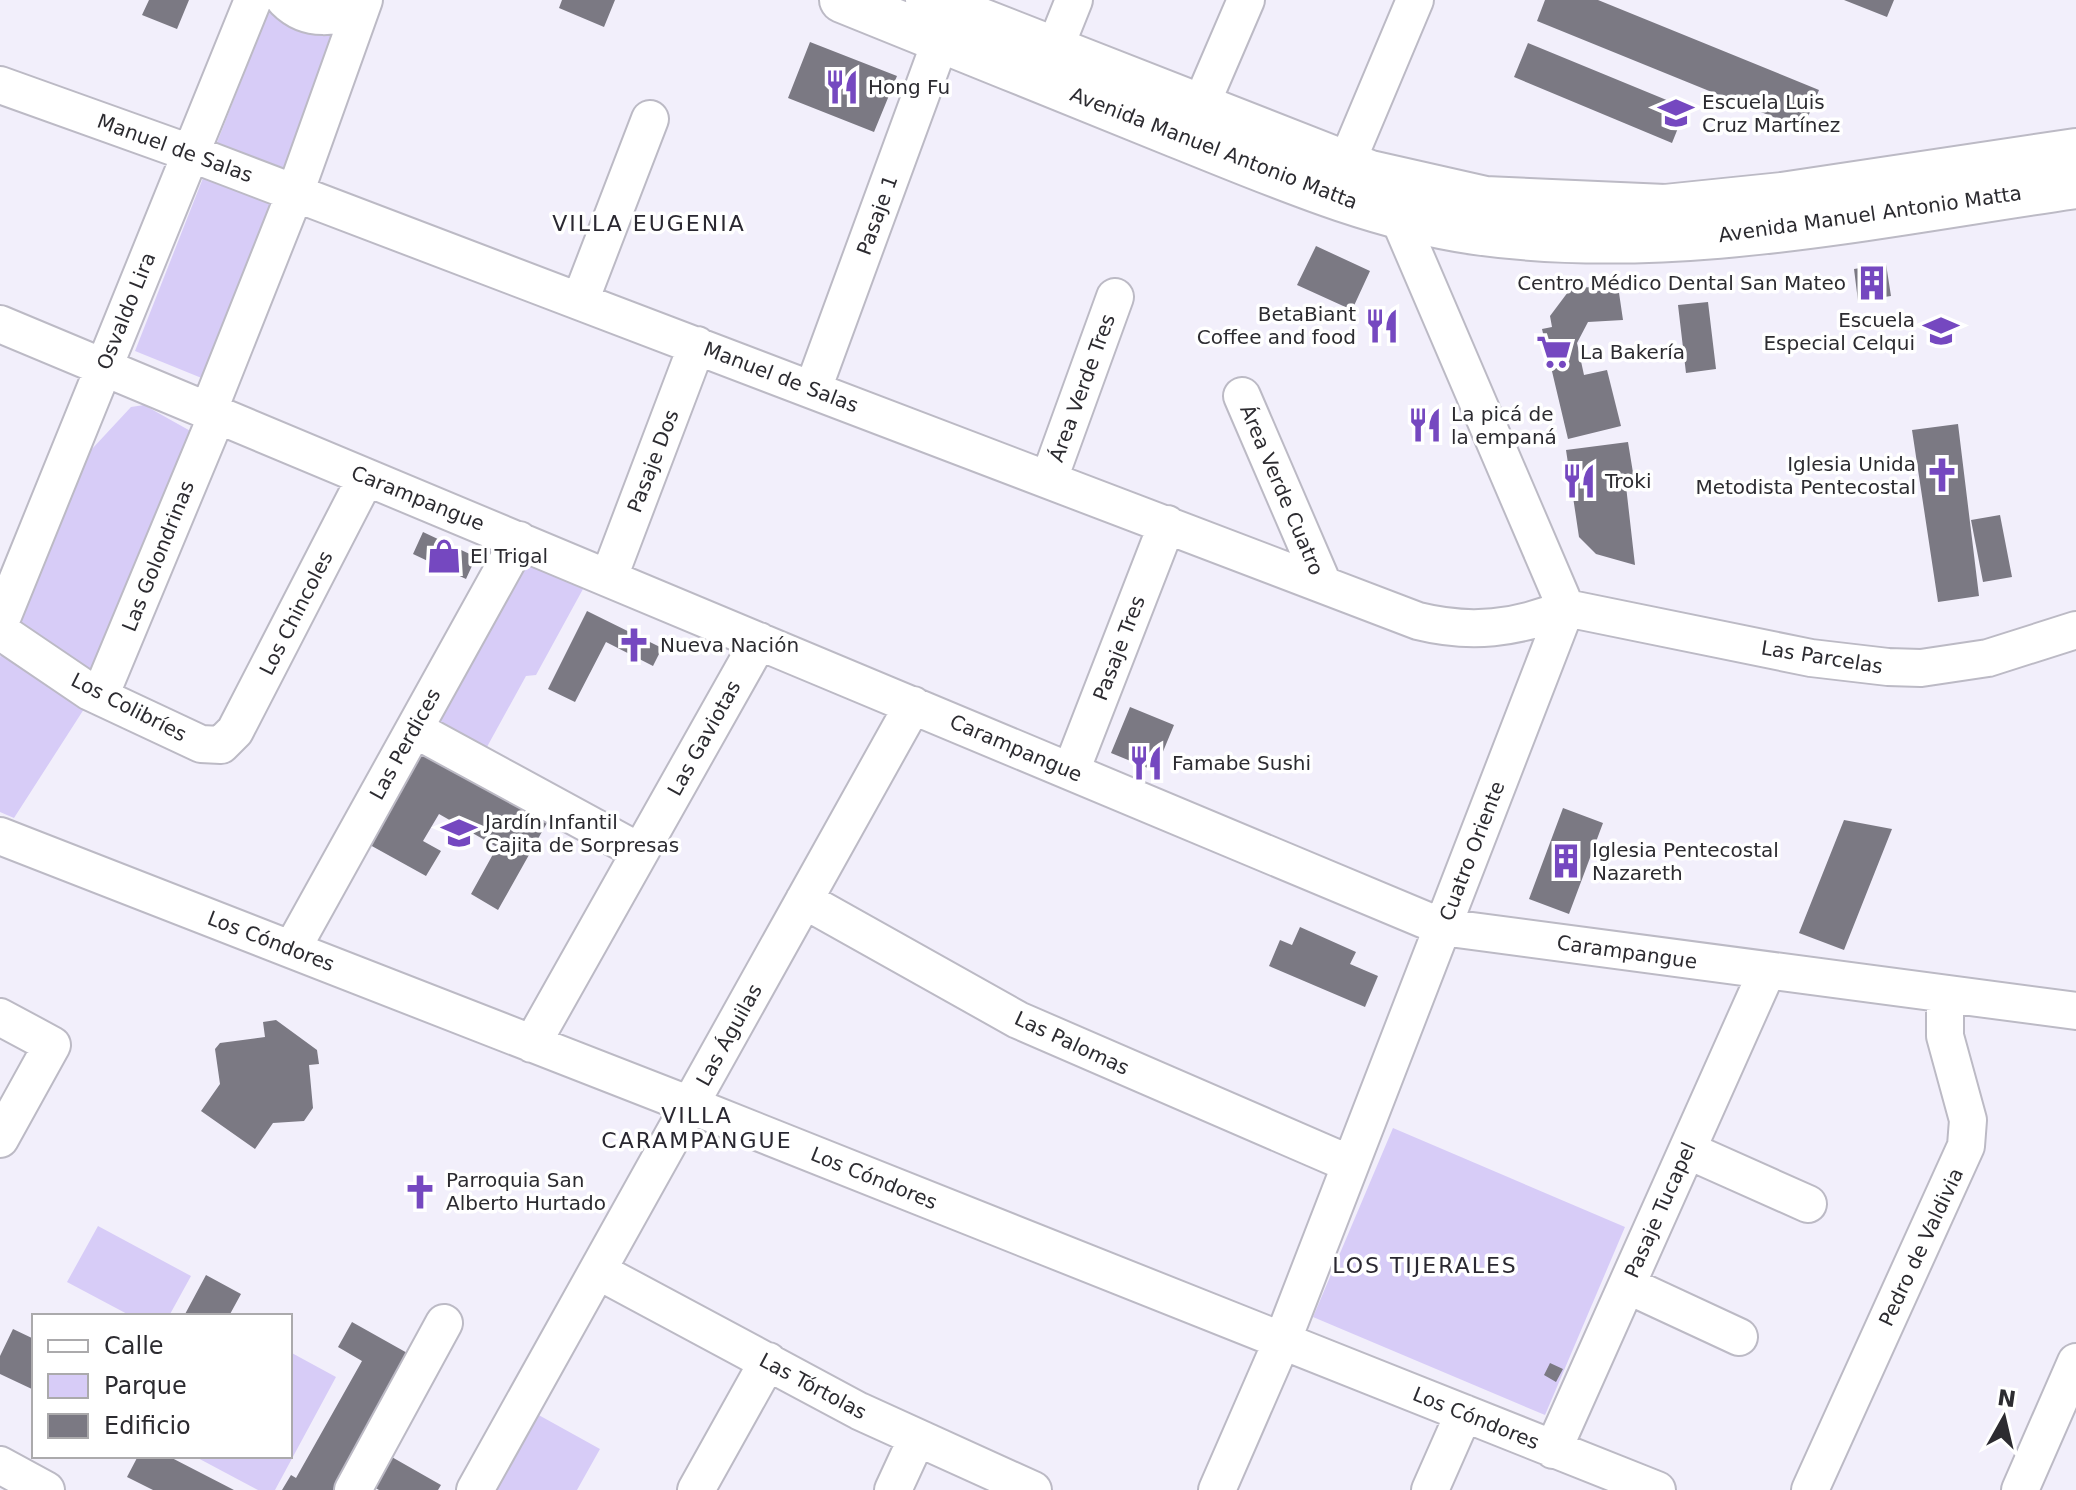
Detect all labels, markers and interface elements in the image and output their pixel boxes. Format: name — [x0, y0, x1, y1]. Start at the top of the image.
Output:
restaurant icon: Hong Fu — [823, 68, 861, 106]
place label: Hong Fu — [868, 75, 950, 99]
street label: Avenida Manuel Antonio Matta — [1067, 82, 1361, 214]
place label: Escuela Luis Cruz Martínez — [1702, 90, 1840, 137]
school or university icon: Escuela Luis Cruz Martínez — [1657, 94, 1695, 132]
street label: Manuel de Salas — [94, 109, 256, 187]
street label: Pasaje 1 — [852, 172, 902, 258]
street label: Avenida Manuel Antonio Matta — [1717, 181, 2023, 247]
district label: VILLA EUGENIA — [552, 211, 746, 236]
street label: Osvaldo Lira — [92, 249, 160, 373]
building icon: Centro Médico Dental San Mateo — [1853, 264, 1891, 302]
place label: Centro Médico Dental San Mateo — [1517, 271, 1846, 295]
place label: BetaBiant Coffee and food — [1197, 302, 1356, 349]
restaurant icon: BetaBiant Coffee and food — [1363, 307, 1401, 345]
place label: Escuela Especial Celqui — [1763, 308, 1915, 355]
street label: Área Verde Tres — [1044, 311, 1120, 465]
school or university icon: Escuela Especial Celqui — [1922, 312, 1960, 350]
supermarket icon: La Bakería — [1535, 333, 1573, 371]
street label: Manuel de Salas — [700, 336, 862, 418]
place label: La Bakería — [1580, 340, 1685, 364]
street label: Área Verde Cuatro — [1235, 401, 1329, 579]
place label: La picá de la empaná — [1451, 402, 1557, 449]
street label: Pasaje Dos — [622, 406, 684, 516]
restaurant icon: La picá de la empaná — [1406, 406, 1444, 444]
place label: Iglesia Unida Metodista Pentecostal — [1695, 452, 1916, 499]
church icon: Iglesia Unida Metodista Pentecostal — [1923, 456, 1961, 494]
street label: Carampangue — [348, 460, 488, 536]
restaurant icon: Troki — [1560, 462, 1598, 500]
place label: Troki — [1604, 469, 1651, 493]
street label: Las Golondrinas — [117, 477, 199, 635]
shop icon: El Trigal — [425, 537, 463, 575]
place label: El Trigal — [470, 544, 548, 568]
street label: Los Chincoles — [254, 547, 338, 679]
street label: Pasaje Tres — [1088, 592, 1150, 704]
church icon: Nueva Nación — [615, 626, 653, 664]
place label: Nueva Nación — [660, 633, 799, 657]
street label: Las Parcelas — [1759, 636, 1885, 678]
street label: Los Colibríes — [67, 668, 191, 746]
street label: Las Gaviotas — [662, 676, 746, 800]
street label: Las Perdices — [365, 684, 445, 804]
street label: Carampangue — [946, 709, 1086, 787]
restaurant icon: Famabe Sushi — [1127, 744, 1165, 782]
place label: Famabe Sushi — [1172, 751, 1311, 775]
street label: Cuatro Oriente — [1434, 778, 1510, 924]
place label: Jardín Infantil Cajita de Sorpresas — [483, 810, 679, 857]
school or university icon: Jardín Infantil Cajita de Sorpresas — [440, 814, 478, 852]
place label: Iglesia Pentecostal Nazareth — [1592, 838, 1779, 885]
building icon: Iglesia Pentecostal Nazareth — [1547, 842, 1585, 880]
street label: Los Cóndores — [204, 906, 338, 976]
street label: Carampangue — [1555, 930, 1699, 974]
street label: Las Águilas — [691, 980, 767, 1090]
street label: Las Palomas — [1011, 1006, 1133, 1080]
district label: VILLA CARAMPANGUE — [601, 1103, 793, 1153]
street label: Pasaje Tucapel — [1619, 1138, 1701, 1282]
street label: Los Cóndores — [807, 1142, 941, 1214]
street label: Pedro de Valdivia — [1874, 1164, 1968, 1330]
place label: Parroquia San Alberto Hurtado — [446, 1168, 606, 1215]
church icon: Parroquia San Alberto Hurtado — [401, 1173, 439, 1211]
district label: LOS TIJERALES — [1332, 1253, 1518, 1278]
legend — [32, 1314, 292, 1458]
text: Calle — [104, 1332, 164, 1360]
street label: Las Tórtolas — [755, 1348, 871, 1424]
text: Parque — [104, 1372, 187, 1400]
north arrow — [1964, 1378, 2044, 1458]
street label: Los Cóndores — [1409, 1382, 1543, 1454]
text: N — [1996, 1385, 2018, 1412]
text: Edificio — [104, 1412, 191, 1440]

